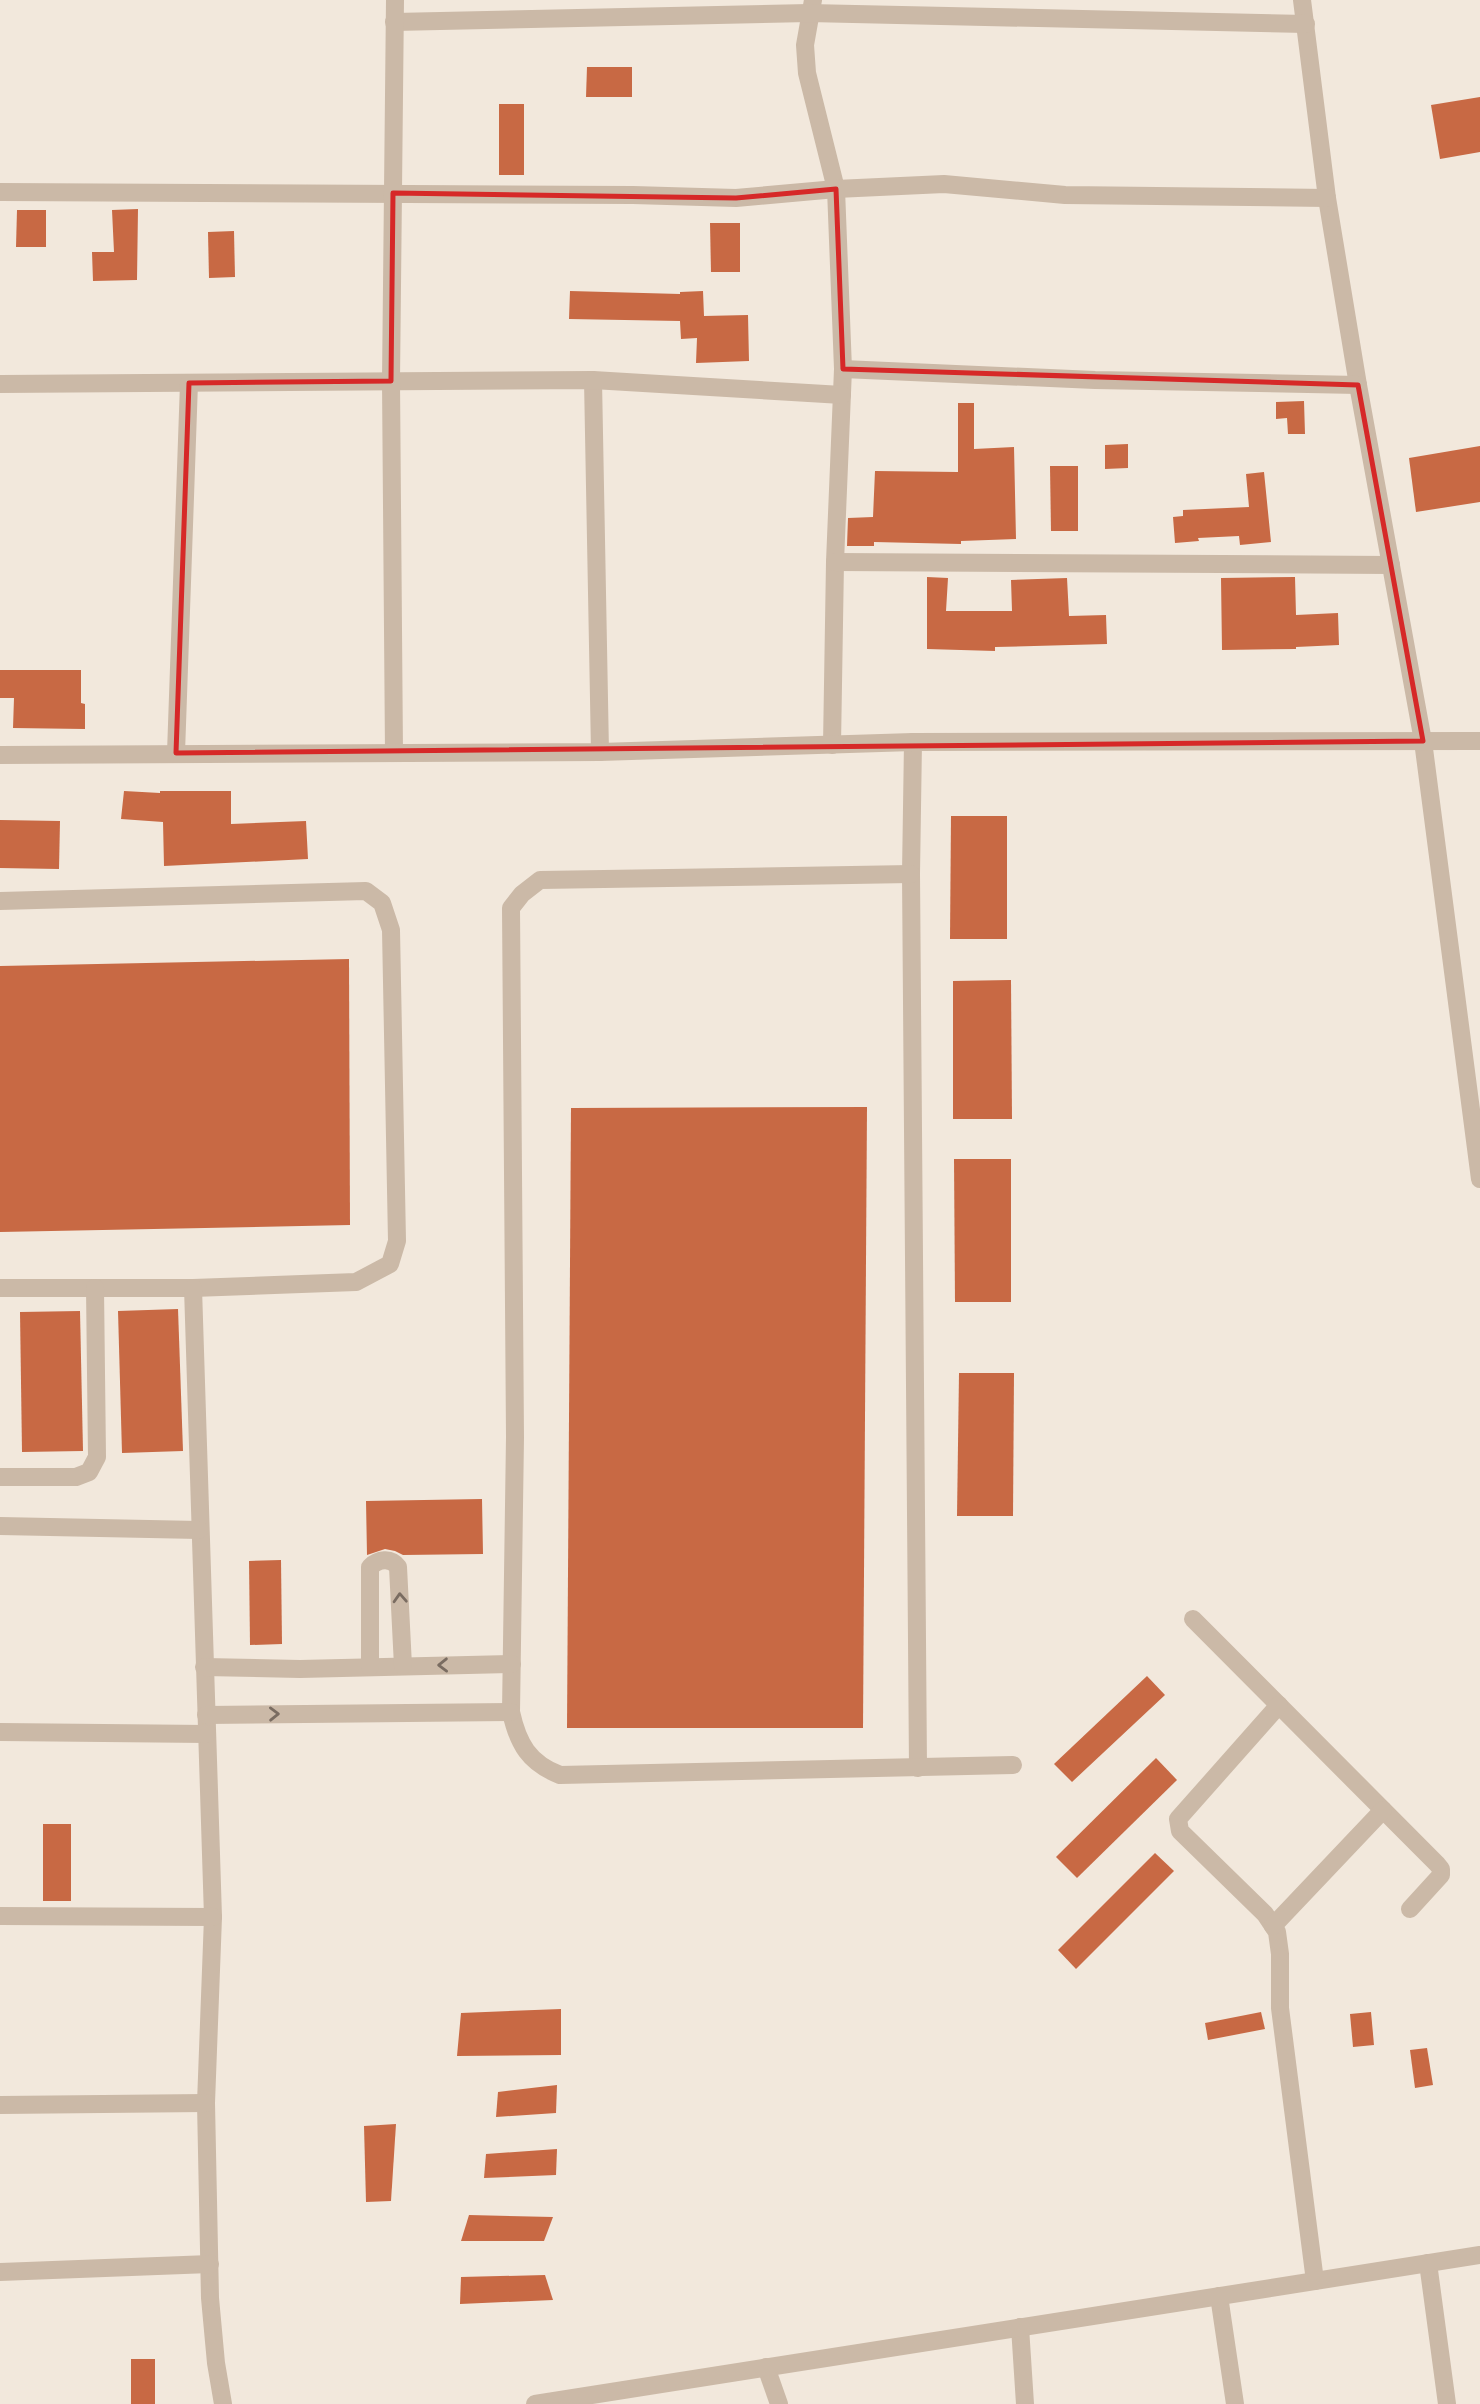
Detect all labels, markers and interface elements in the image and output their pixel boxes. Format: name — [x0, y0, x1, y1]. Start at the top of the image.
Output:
one-way arrow — [392, 1592, 407, 1603]
one-way arrow — [438, 1658, 449, 1673]
one-way arrow — [270, 1706, 280, 1722]

